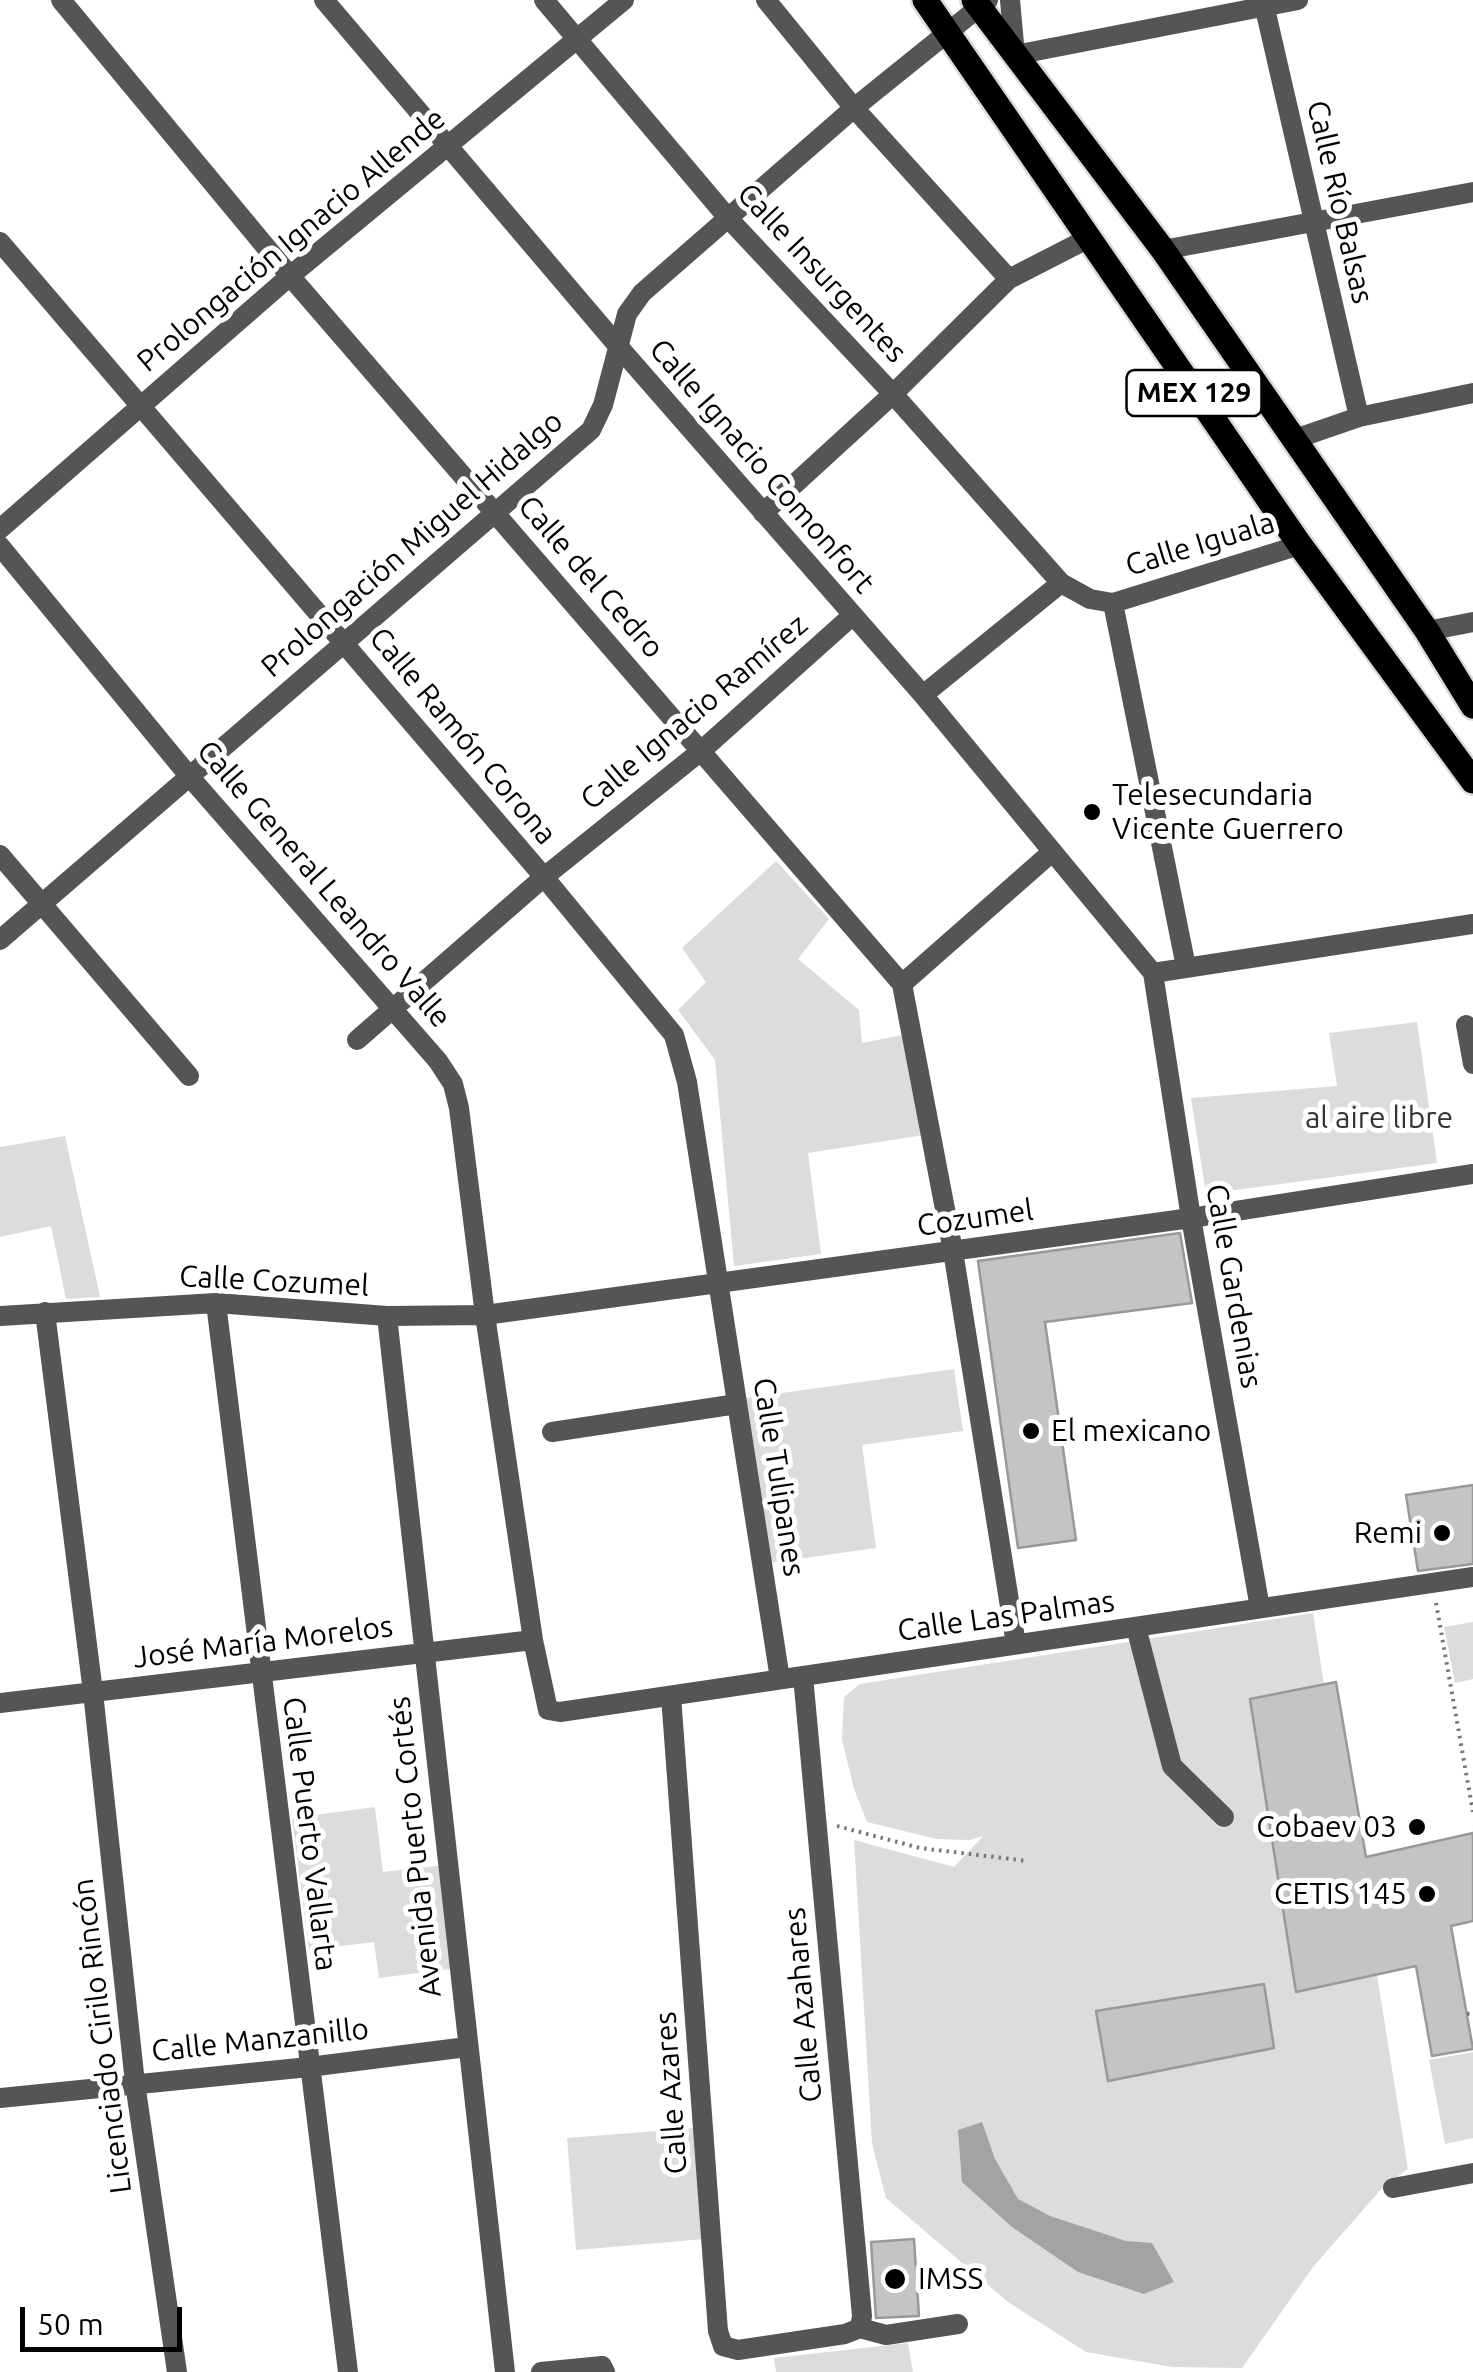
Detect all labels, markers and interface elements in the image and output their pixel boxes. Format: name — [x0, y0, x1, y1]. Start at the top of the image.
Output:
street label: Calle Río Balsas — [1299, 97, 1381, 307]
street label: Prolongación Ignacio Allende — [130, 101, 452, 379]
street label: Calle Insurgentes — [730, 176, 914, 370]
street label: Calle Ignacio Comonfort — [642, 332, 882, 600]
road number: MEX 129 — [1126, 370, 1262, 416]
street label: Prolongación Miguel Hidalgo — [254, 403, 570, 685]
street label: Calle del Cedro — [511, 489, 671, 665]
street label: Calle Iguala — [1121, 504, 1279, 584]
street label: Calle Ignacio Ramírez — [573, 607, 815, 817]
street label: Calle Ramón Corona — [362, 620, 564, 852]
street label: Calle General Leandro Valle — [190, 733, 458, 1035]
place label: Telesecundaria Vicente Guerrero — [1112, 777, 1344, 848]
marker: Telesecundaria Vicente Guerrero — [1081, 801, 1103, 823]
park label: al aire libre — [1305, 1100, 1453, 1136]
street label: Calle Gardenias — [1198, 1181, 1270, 1391]
street label: Cozumel — [915, 1192, 1035, 1244]
street label: Calle Cozumel — [178, 1258, 370, 1304]
street label: Calle Tulipanes — [746, 1375, 812, 1579]
place label: El mexicano — [1051, 1413, 1211, 1449]
marker: El mexicano — [1020, 1420, 1042, 1442]
place label: Remi — [1354, 1515, 1422, 1551]
marker: Remi — [1431, 1522, 1453, 1544]
street label: Calle Las Palmas — [895, 1583, 1117, 1649]
street label: José María Morelos — [131, 1608, 395, 1676]
street label: Calle Puerto Vallarta — [275, 1695, 345, 1973]
street label: Avenida Puerto Cortés — [381, 1695, 449, 1999]
place label: Cobaev 03 — [1256, 1809, 1397, 1845]
marker: Cobaev 03 — [1406, 1816, 1428, 1838]
street label: Licenciado Cirilo Rincón — [65, 1876, 139, 2196]
place label: CETIS 145 — [1274, 1876, 1407, 1912]
marker: CETIS 145 — [1416, 1883, 1438, 1905]
street label: Calle Azahares — [777, 1906, 829, 2104]
street label: Calle Azares — [647, 2010, 695, 2176]
street label: Calle Manzanillo — [149, 2011, 371, 2069]
place label: IMSS — [918, 2261, 983, 2297]
marker: IMSS — [882, 2266, 908, 2292]
scale bar — [25, 2287, 188, 2349]
text: 50 m — [37, 2307, 104, 2341]

